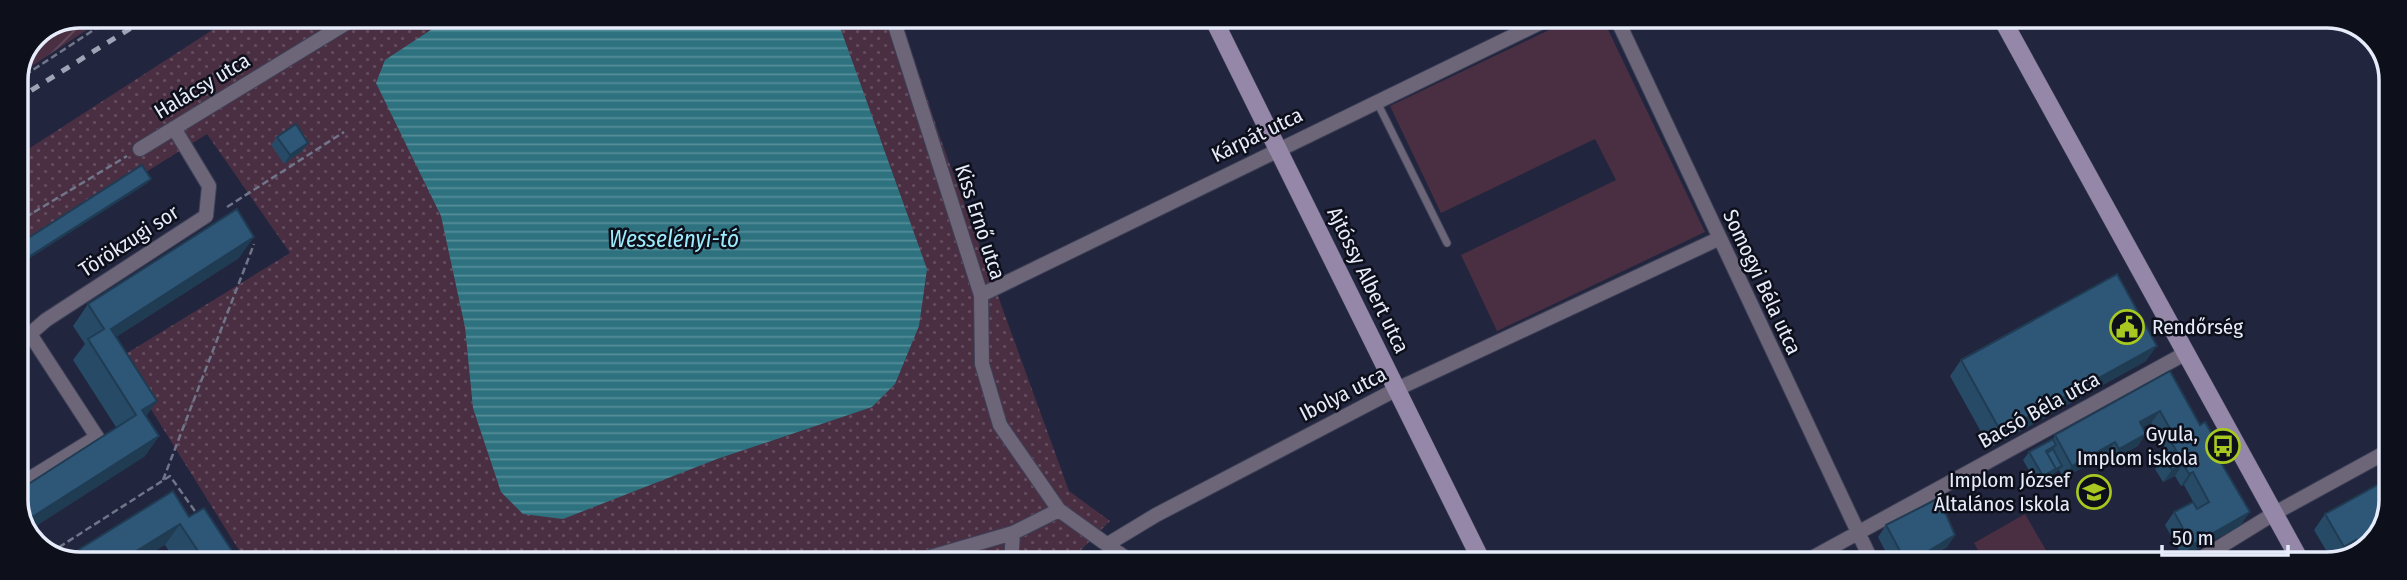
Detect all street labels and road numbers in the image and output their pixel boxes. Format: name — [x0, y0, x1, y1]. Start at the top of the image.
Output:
street label: Halácsy utca — [149, 47, 255, 125]
street label: Kárpát utca — [1207, 102, 1307, 168]
street label: Kiss Ernő utca — [949, 161, 1011, 283]
street label: Törökzugi sor — [74, 199, 184, 283]
street label: Ajtóssy Albert utca — [1321, 203, 1415, 357]
street label: Somogyi Béla utca — [1717, 205, 1807, 359]
street label: Ibolya utca — [1295, 361, 1391, 427]
street label: Bacsó Béla utca — [1974, 366, 2104, 454]

